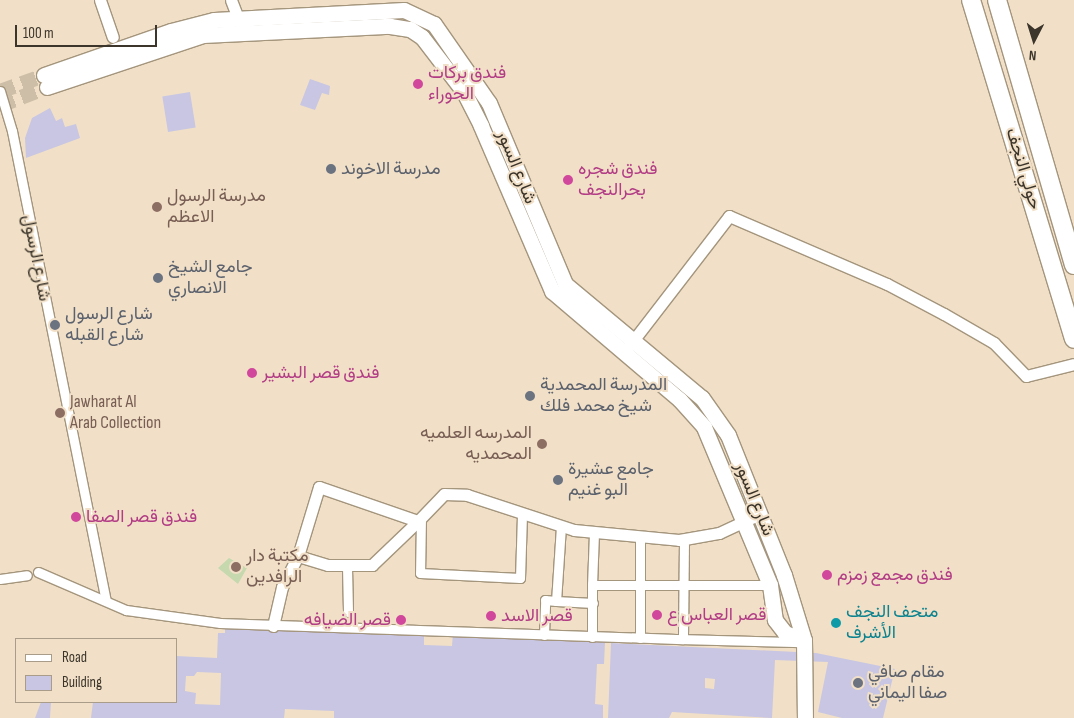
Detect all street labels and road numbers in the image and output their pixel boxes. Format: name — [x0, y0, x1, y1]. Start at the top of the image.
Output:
street label: حولي النجف — [1000, 126, 1046, 212]
street label: شارع السور — [491, 127, 541, 207]
street label: شارع الرسول — [17, 213, 55, 303]
street label: شارع السور — [729, 459, 779, 539]

